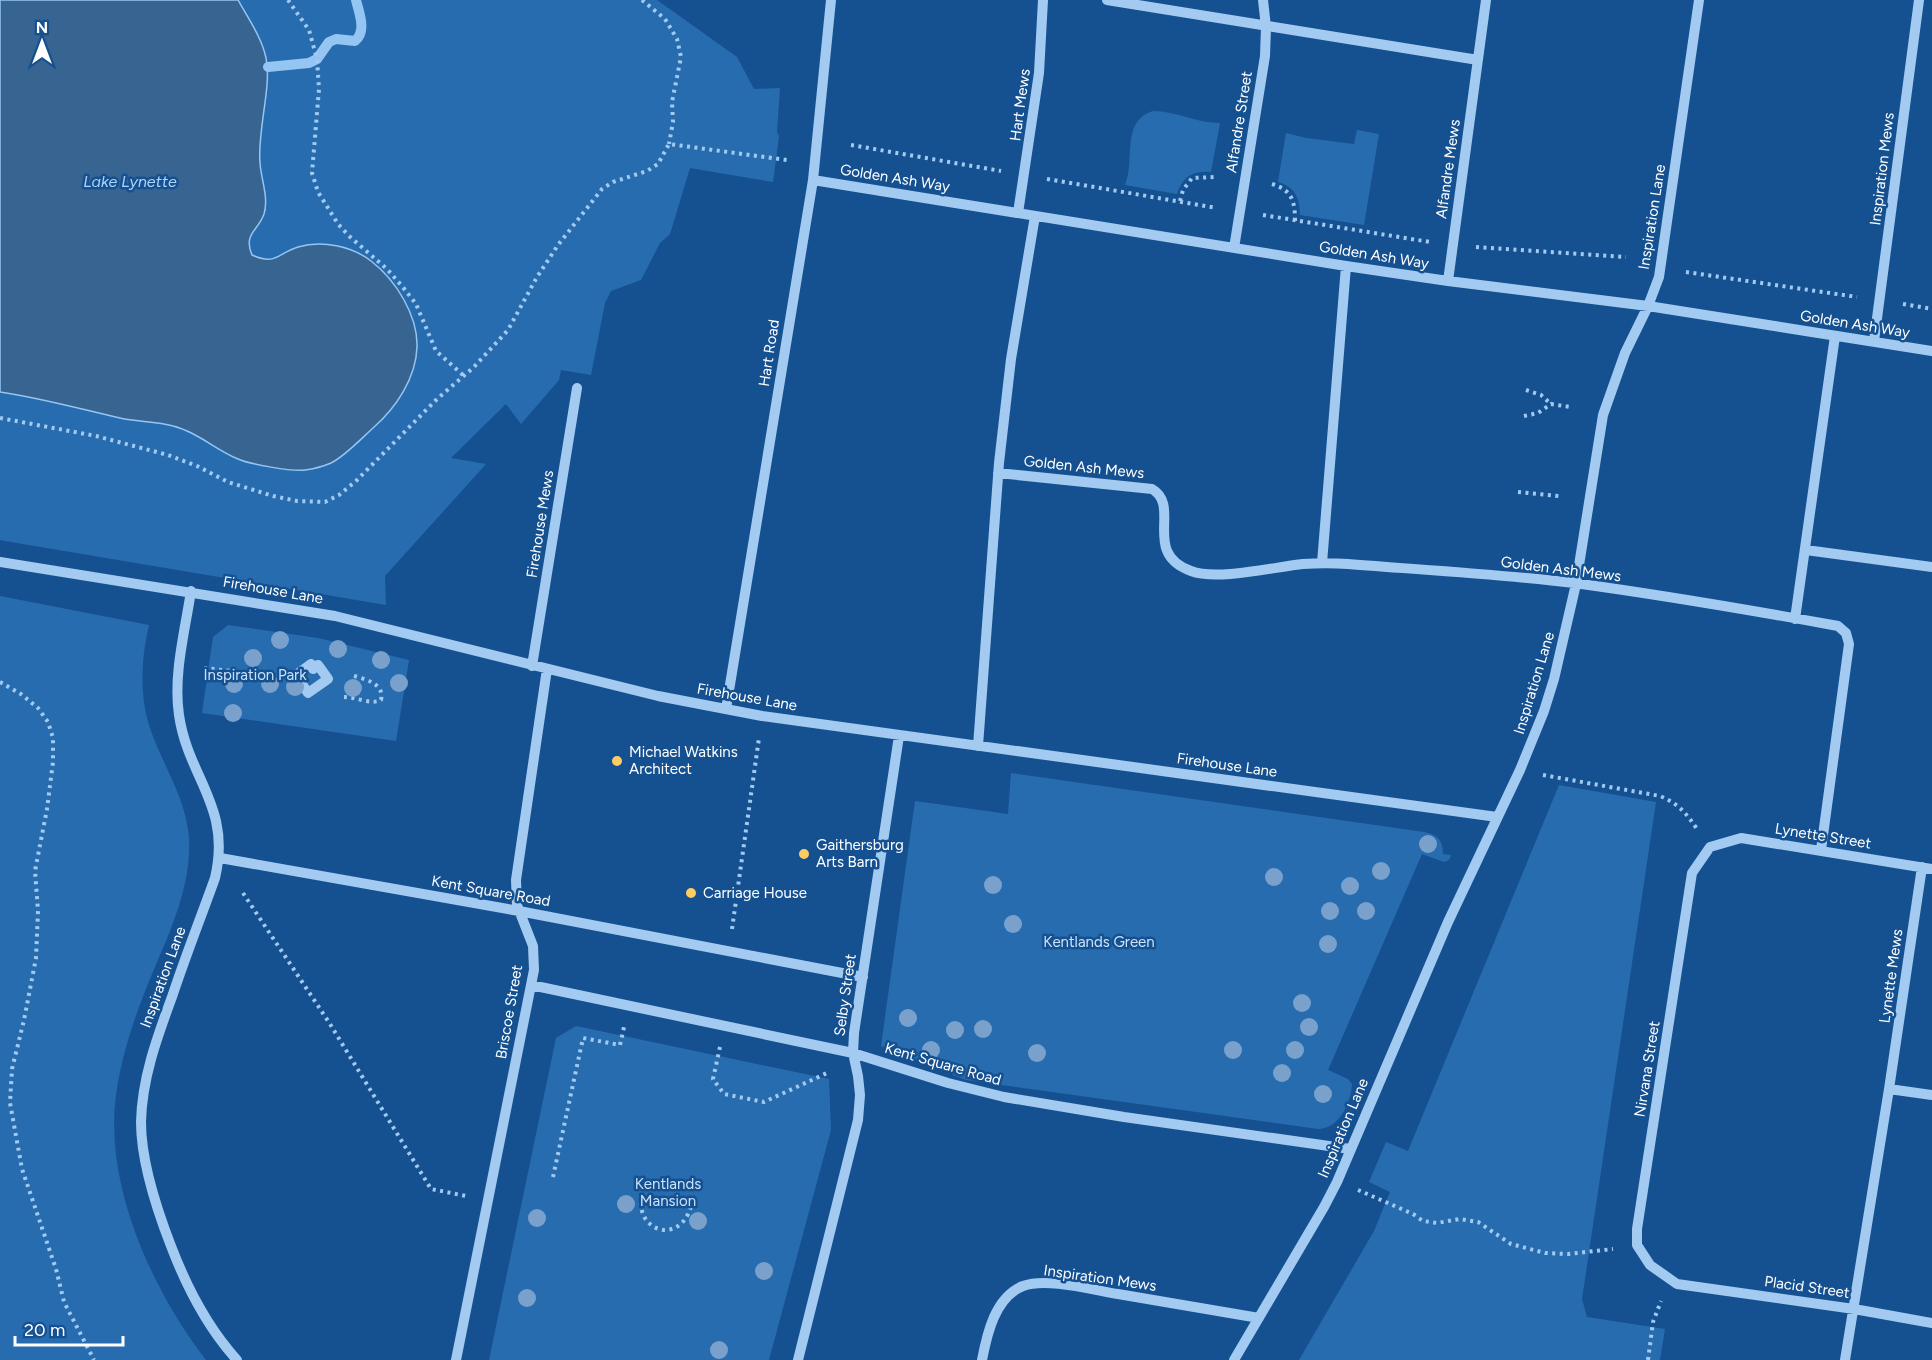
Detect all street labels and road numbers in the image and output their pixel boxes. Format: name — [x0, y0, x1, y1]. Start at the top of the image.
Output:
street label: Hart Mews — [1006, 68, 1034, 142]
street label: Alfandre Street — [1222, 70, 1256, 174]
street label: Inspiration Mews — [1866, 111, 1898, 227]
street label: Alfandre Mews — [1432, 118, 1464, 220]
street label: Golden Ash Way — [839, 160, 951, 196]
street label: Inspiration Lane — [1635, 163, 1669, 271]
street label: Golden Ash Way — [1318, 237, 1430, 273]
street label: Golden Ash Way — [1799, 306, 1911, 342]
street label: Hart Road — [755, 318, 783, 388]
street label: Golden Ash Mews — [1023, 452, 1145, 482]
street label: Firehouse Mews — [523, 469, 557, 579]
street label: Golden Ash Mews — [1500, 553, 1622, 585]
street label: Firehouse Lane — [222, 572, 324, 608]
street label: Inspiration Lane — [1510, 629, 1558, 737]
street label: Firehouse Lane — [696, 679, 798, 715]
street label: Firehouse Lane — [1176, 749, 1278, 781]
street label: Lynette Street — [1774, 819, 1873, 853]
street label: Kent Square Road — [430, 872, 552, 910]
street label: Inspiration Lane — [136, 924, 190, 1030]
street label: Lynette Mews — [1875, 928, 1907, 1024]
street label: Selby Street — [830, 952, 860, 1037]
street label: Briscoe Street — [492, 963, 526, 1061]
street label: Nirvana Street — [1631, 1019, 1664, 1118]
street label: Kent Square Road — [883, 1039, 1003, 1089]
street label: Inspiration Lane — [1314, 1075, 1372, 1181]
street label: Inspiration Mews — [1042, 1261, 1158, 1295]
street label: Placid Street — [1763, 1272, 1851, 1302]

